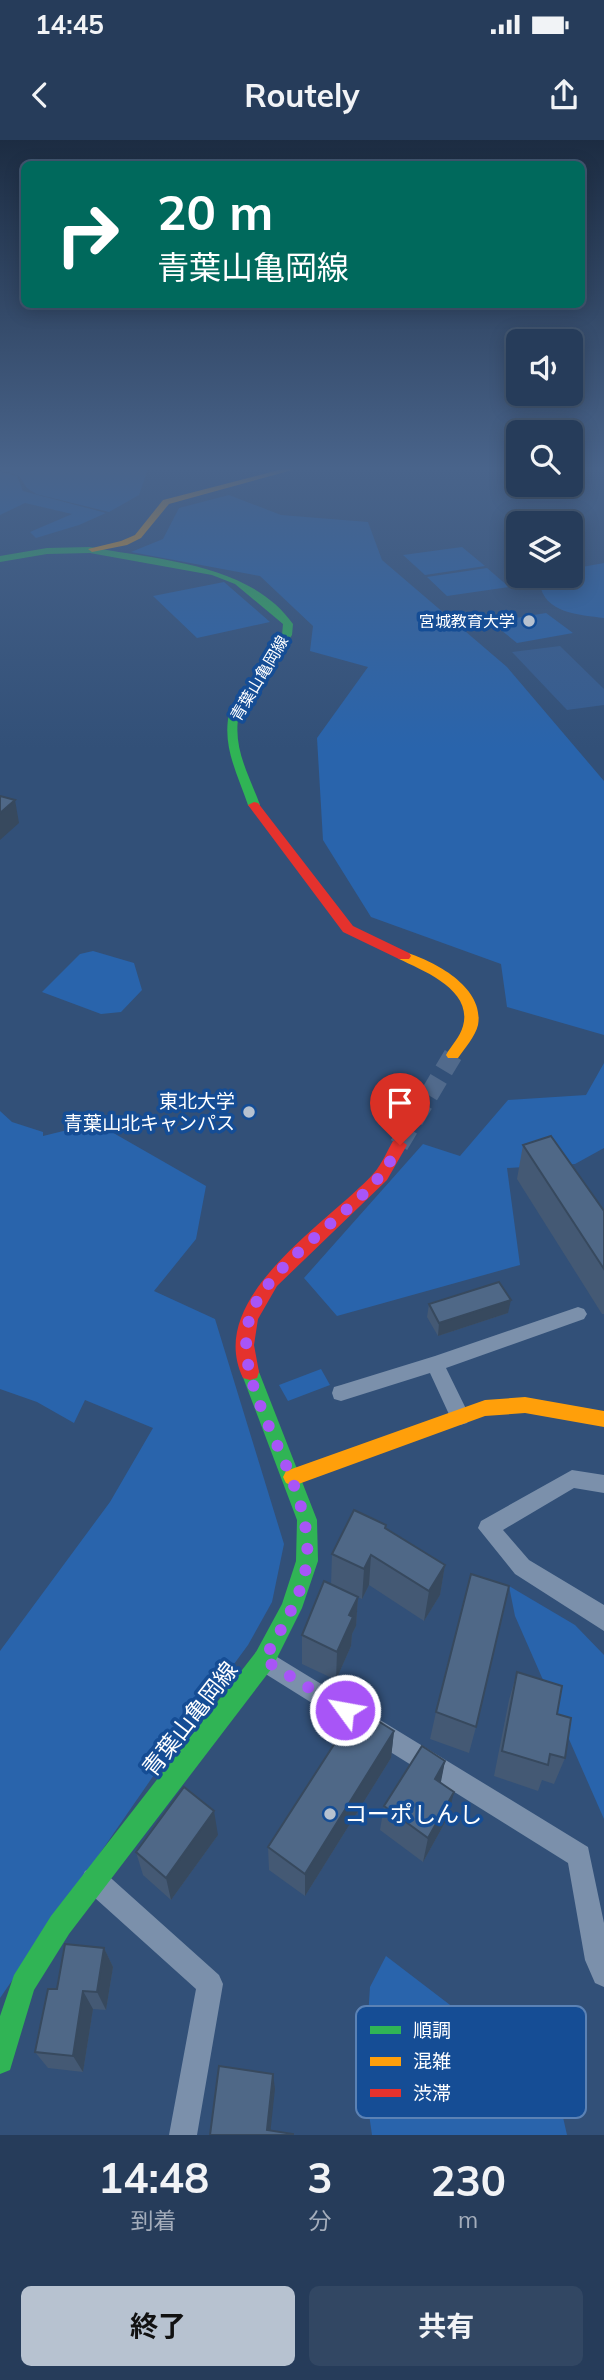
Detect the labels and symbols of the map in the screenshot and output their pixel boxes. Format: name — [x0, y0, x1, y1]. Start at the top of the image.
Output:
place label: 宮城教育大学 — [419, 611, 515, 631]
marker: 宮城教育大学 — [521, 613, 537, 629]
street label: 青葉山亀岡線 — [226, 632, 292, 724]
pin — [370, 1073, 430, 1145]
place label: 東北大学 青葉山北キャンパス — [64, 1089, 235, 1135]
marker: 東北大学 青葉山北キャンパス — [241, 1104, 257, 1120]
street label: 青葉山亀岡線 — [136, 1655, 244, 1782]
position arrow — [308, 1673, 382, 1747]
place label: コーポしんし — [344, 1799, 482, 1828]
marker: コーポしんし — [322, 1806, 338, 1822]
legend — [356, 2006, 586, 2118]
text: 順調 — [413, 2018, 451, 2042]
text: 混雑 — [413, 2049, 451, 2073]
text: 渋滞 — [413, 2081, 451, 2105]

